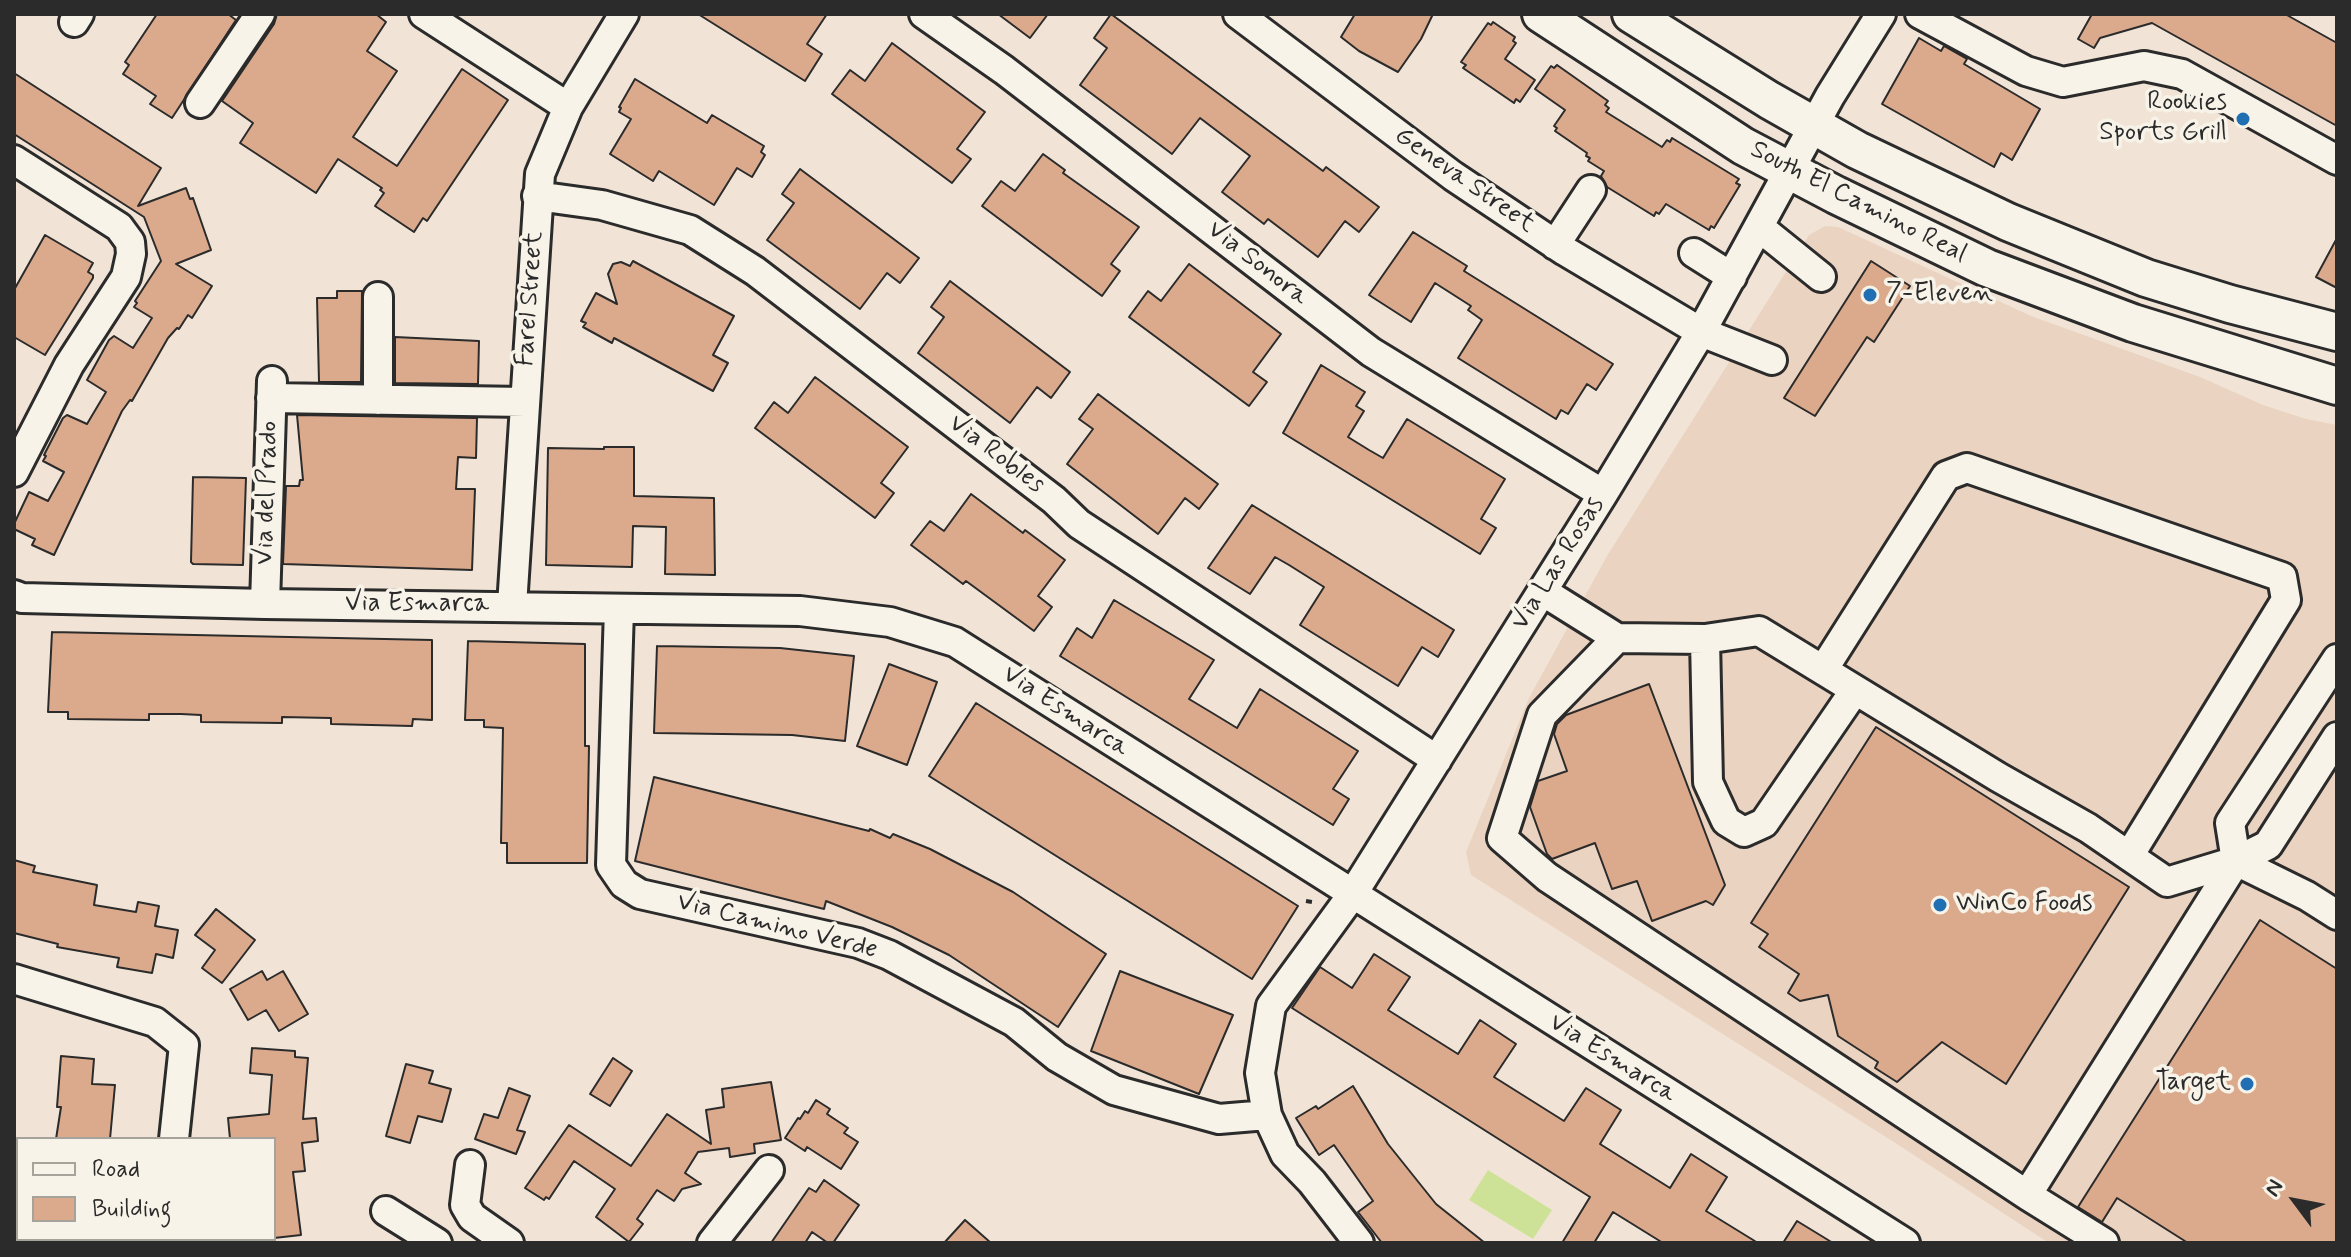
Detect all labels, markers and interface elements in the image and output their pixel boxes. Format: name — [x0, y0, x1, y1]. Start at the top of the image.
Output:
place label: Rookies Sports Grill — [2099, 88, 2227, 150]
marker: Rookies Sports Grill — [2234, 110, 2252, 128]
street label: Geneva Street — [1388, 121, 1540, 241]
street label: South El Camino Real — [1745, 135, 1971, 271]
street label: Via Sonora — [1200, 215, 1314, 313]
street label: Farel Street — [511, 230, 551, 368]
place label: 7-Eleven — [1886, 279, 1993, 311]
marker: 7-Eleven — [1861, 286, 1879, 304]
street label: Via Robles — [942, 409, 1050, 501]
street label: Via del Prado — [250, 420, 286, 566]
street label: Via Las Rosas — [1506, 492, 1612, 636]
street label: Via Esmarca — [345, 589, 489, 621]
street label: Via Esmarca — [996, 660, 1134, 764]
street label: Via Camino Verde — [674, 887, 880, 967]
place label: WinCo Foods — [1956, 889, 2093, 921]
marker: WinCo Foods — [1931, 896, 1949, 914]
street label: Via Esmarca — [1543, 1008, 1681, 1110]
place label: Target — [2156, 1068, 2231, 1100]
marker: Target — [2238, 1075, 2256, 1093]
legend — [16, 1137, 276, 1241]
text: Road — [92, 1154, 140, 1185]
north arrow — [2255, 1161, 2335, 1241]
text: N — [2259, 1175, 2290, 1202]
text: Building — [92, 1194, 172, 1225]

